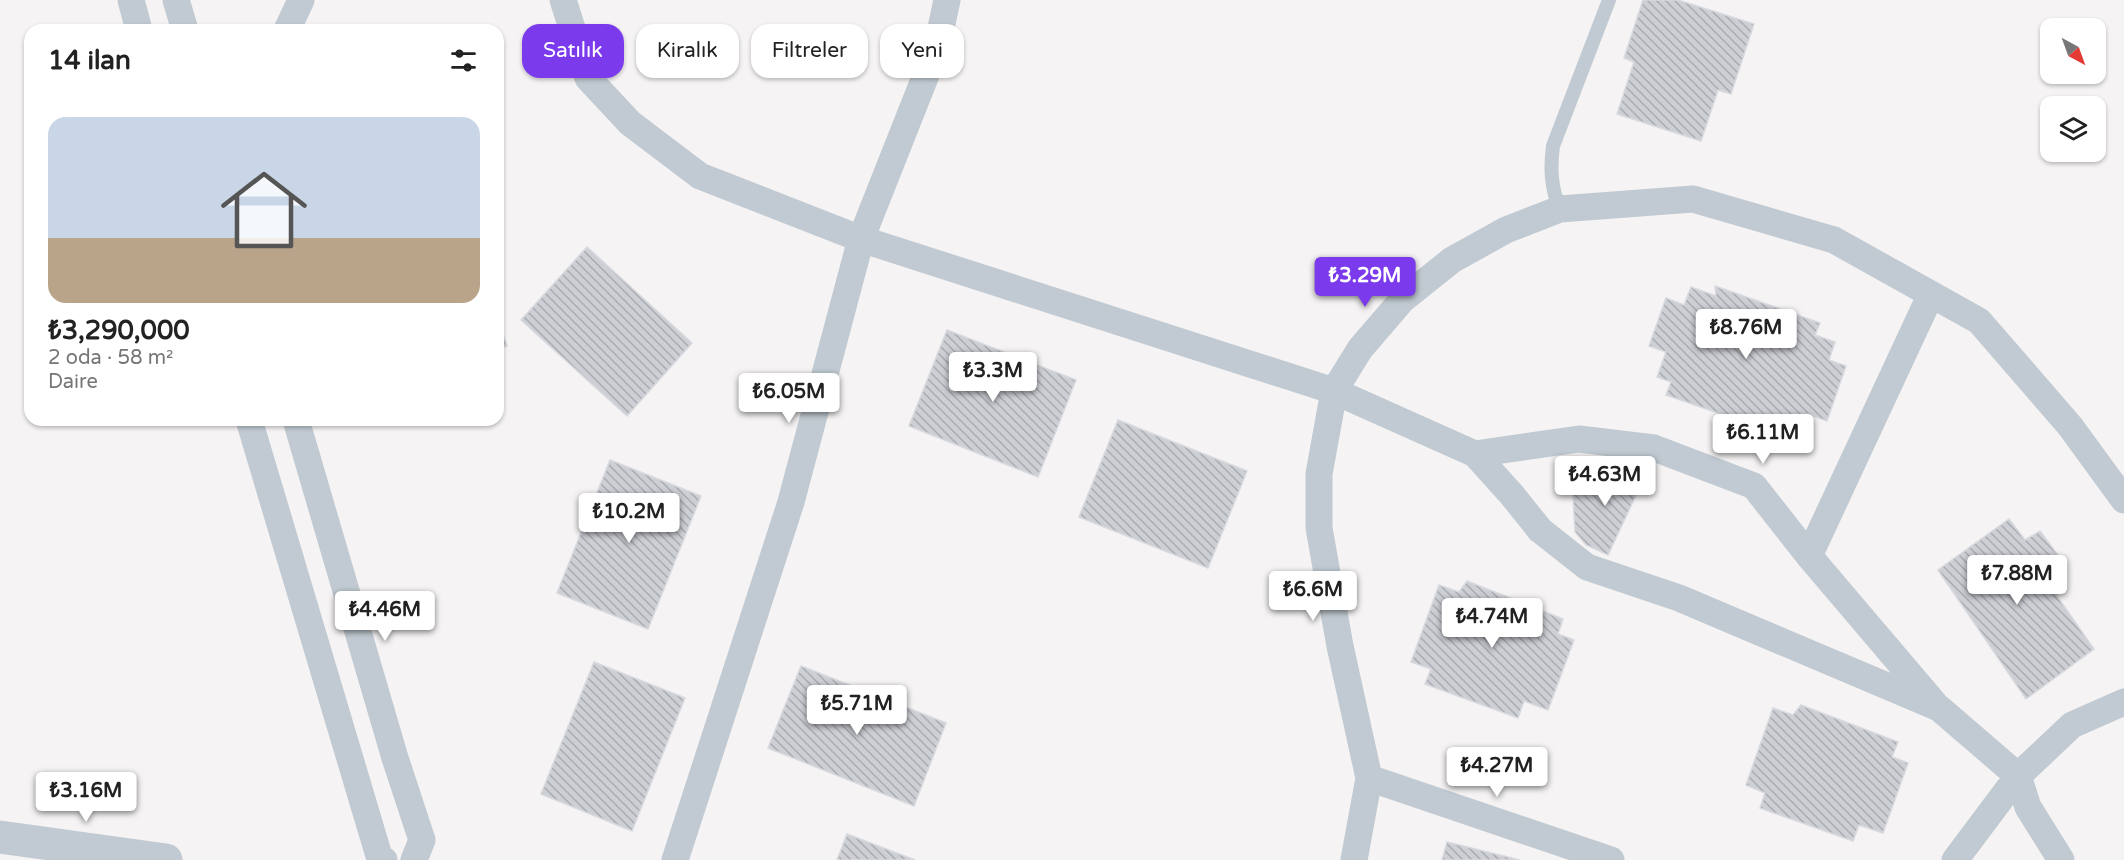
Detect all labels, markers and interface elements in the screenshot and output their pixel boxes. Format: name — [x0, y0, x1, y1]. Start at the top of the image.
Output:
north arrow — [2040, 18, 2106, 84]
map controls — [2040, 18, 2106, 162]
chip: Satılık — [522, 24, 624, 78]
chip: Kiralık — [636, 24, 739, 78]
chip: Filtreler — [751, 24, 868, 78]
chip: Yeni — [880, 24, 964, 78]
icon: filters — [447, 44, 480, 77]
text: 14 ilan — [48, 45, 131, 76]
button: layers — [2040, 96, 2106, 162]
icon: home — [210, 156, 318, 264]
pin: ₺3.29M — [1316, 257, 1414, 308]
text: ₺3.29M — [1329, 264, 1401, 288]
pin: ₺8.76M — [1697, 309, 1795, 360]
text: ₺3,290,000 — [48, 315, 190, 346]
text: ₺8.76M — [1710, 316, 1782, 340]
text: 2 oda · 58 m² — [48, 346, 173, 370]
pin: ₺3.3M — [951, 352, 1035, 403]
text: ₺3.3M — [963, 359, 1023, 383]
text: Daire — [48, 370, 98, 394]
pin: ₺6.05M — [740, 373, 838, 424]
text: ₺6.05M — [753, 380, 825, 404]
pin: ₺6.11M — [1714, 414, 1812, 465]
text: ₺6.11M — [1727, 421, 1799, 445]
pin: ₺4.63M — [1556, 456, 1654, 507]
text: ₺4.63M — [1569, 463, 1641, 487]
pin: ₺10.2M — [580, 493, 678, 544]
text: ₺10.2M — [593, 500, 665, 524]
pin: ₺7.88M — [1968, 555, 2066, 606]
text: ₺7.88M — [1981, 562, 2053, 586]
pin: ₺6.6M — [1271, 571, 1355, 622]
text: ₺6.6M — [1283, 578, 1343, 602]
pin: ₺4.46M — [336, 591, 434, 642]
text: ₺4.46M — [349, 598, 421, 622]
pin: ₺4.74M — [1443, 598, 1541, 649]
text: ₺4.74M — [1456, 605, 1528, 629]
pin: ₺5.71M — [808, 685, 906, 736]
text: ₺5.71M — [821, 692, 893, 716]
pin: ₺4.27M — [1448, 747, 1546, 798]
text: ₺4.27M — [1461, 754, 1533, 778]
pin: ₺3.16M — [37, 772, 135, 823]
text: ₺3.16M — [50, 779, 122, 803]

